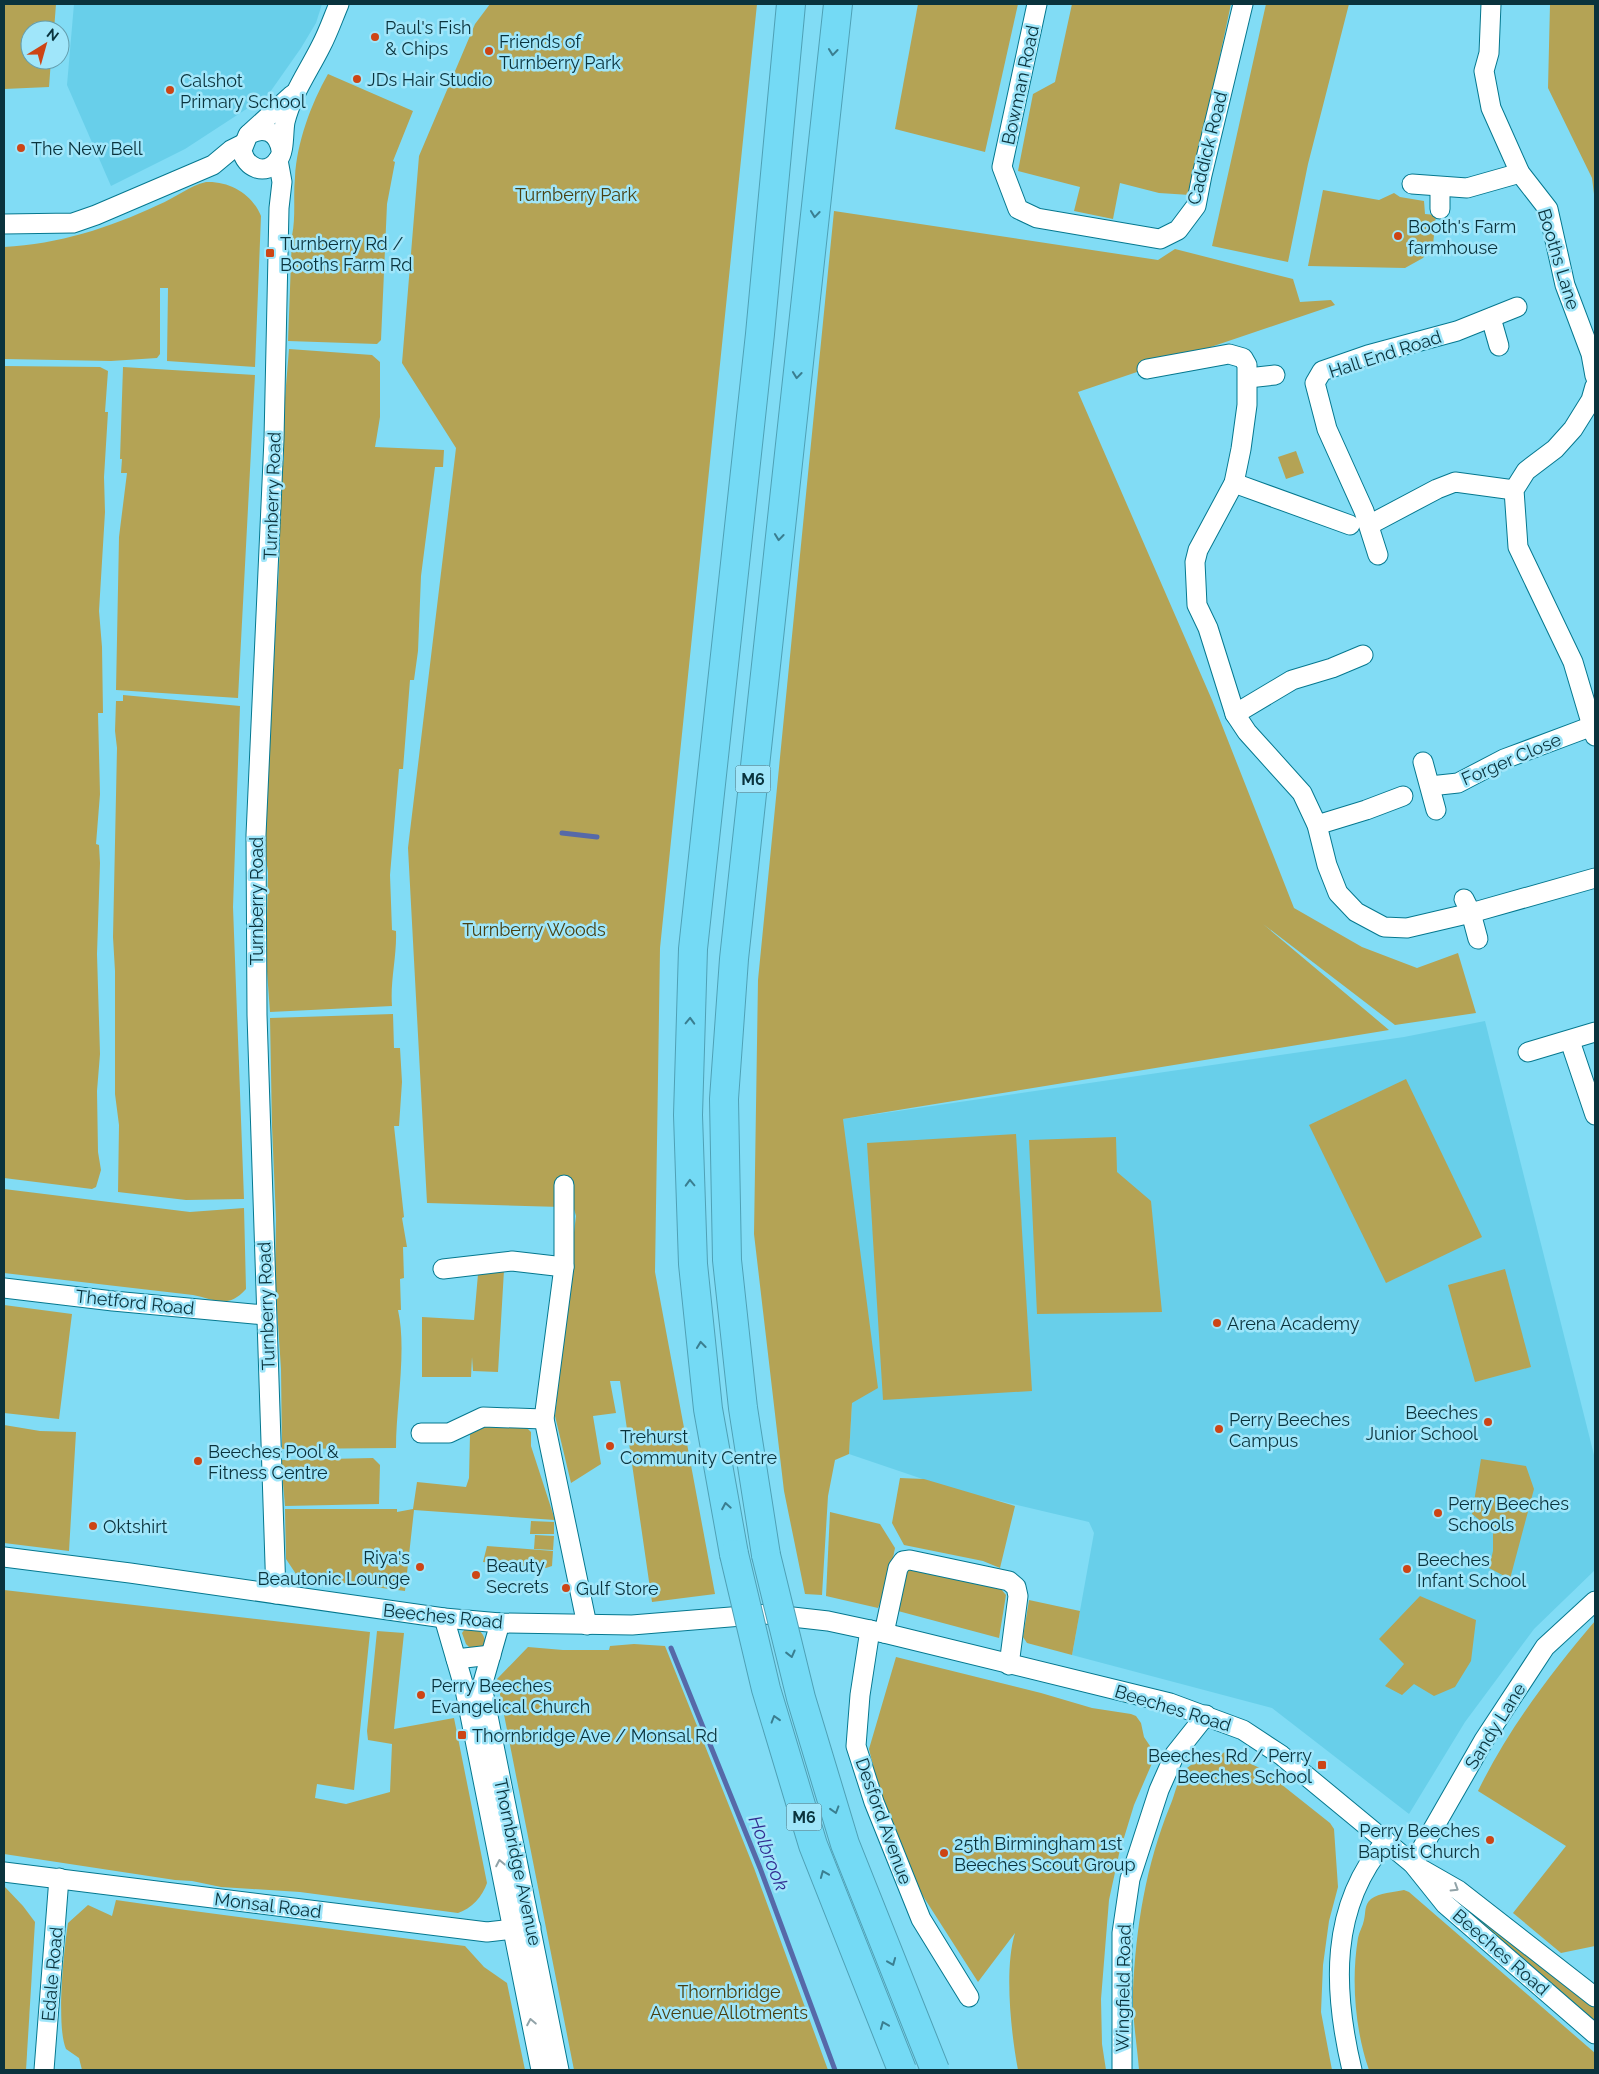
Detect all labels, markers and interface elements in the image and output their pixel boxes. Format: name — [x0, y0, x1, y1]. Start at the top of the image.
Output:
place label: Paul's Fish & Chips — [385, 17, 472, 59]
north arrow — [20, 20, 70, 70]
street label: Bowman Road — [997, 23, 1043, 147]
text: N — [44, 25, 62, 44]
marker: Paul's Fish & Chips — [369, 31, 381, 43]
place label: Friends of Turnberry Park — [499, 31, 621, 73]
marker: Friends of Turnberry Park — [483, 45, 495, 57]
one-way arrow — [828, 49, 839, 57]
place label: JDs Hair Studio — [367, 69, 493, 90]
place label: Calshot Primary School — [180, 70, 306, 112]
marker: JDs Hair Studio — [351, 73, 363, 85]
marker: Calshot Primary School — [164, 84, 176, 96]
street label: Caddick Road — [1183, 89, 1231, 207]
place label: The New Bell — [31, 138, 143, 159]
marker: The New Bell — [15, 142, 27, 154]
park label: Turnberry Park — [515, 184, 637, 205]
street label: Booths Lane — [1534, 206, 1584, 312]
one-way arrow — [810, 210, 821, 218]
place label: Booth's Farm farmhouse — [1408, 216, 1516, 258]
marker: Booth's Farm farmhouse — [1392, 230, 1404, 242]
place label: Turnberry Rd / Booths Farm Rd — [280, 233, 412, 275]
marker: Turnberry Rd / Booths Farm Rd — [264, 247, 276, 259]
street label: Hall End Road — [1326, 326, 1444, 382]
one-way arrow — [792, 372, 803, 380]
street label: Turnberry Road — [259, 432, 285, 560]
one-way arrow — [774, 533, 785, 541]
street label: Forger Close — [1458, 728, 1564, 789]
road number: M6 — [736, 766, 770, 792]
street label: Turnberry Road — [246, 837, 267, 965]
park label: Turnberry Woods — [462, 919, 606, 940]
one-way arrow — [685, 1017, 696, 1025]
one-way arrow — [685, 1179, 695, 1187]
street label: Turnberry Road — [253, 1242, 279, 1370]
street label: Thetford Road — [75, 1285, 195, 1319]
place label: Arena Academy — [1227, 1313, 1360, 1334]
marker: Arena Academy — [1211, 1317, 1223, 1329]
one-way arrow — [696, 1341, 707, 1349]
place label: Beeches Junior School — [1366, 1402, 1478, 1444]
place label: Perry Beeches Campus — [1229, 1409, 1350, 1451]
marker: Beeches Junior School — [1482, 1416, 1494, 1428]
marker: Perry Beeches Campus — [1213, 1423, 1225, 1435]
place label: Trehurst Community Centre — [620, 1426, 778, 1468]
marker: Trehurst Community Centre — [604, 1440, 616, 1452]
place label: Beeches Pool & Fitness Centre — [208, 1441, 339, 1483]
marker: Beeches Pool & Fitness Centre — [192, 1455, 204, 1467]
place label: Perry Beeches Schools — [1448, 1493, 1569, 1535]
one-way arrow — [721, 1502, 731, 1510]
marker: Perry Beeches Schools — [1432, 1507, 1444, 1519]
place label: Oktshirt — [103, 1516, 168, 1537]
marker: Oktshirt — [87, 1520, 99, 1532]
place label: Riya's Beautonic Lounge — [258, 1547, 410, 1589]
place label: Beeches Infant School — [1417, 1549, 1526, 1591]
place label: Beauty Secrets — [486, 1555, 549, 1597]
marker: Riya's Beautonic Lounge — [414, 1561, 426, 1573]
marker: Beeches Infant School — [1401, 1563, 1413, 1575]
marker: Beauty Secrets — [470, 1569, 482, 1581]
place label: Gulf Store — [576, 1578, 659, 1599]
marker: Gulf Store — [560, 1582, 572, 1594]
street label: Beeches Road — [382, 1599, 504, 1633]
one-way arrow — [785, 1649, 796, 1658]
place label: Perry Beeches Evangelical Church — [431, 1675, 590, 1717]
street label: Sandy Lane — [1460, 1679, 1530, 1773]
street label: Beeches Road — [1112, 1680, 1234, 1736]
marker: Perry Beeches Evangelical Church — [415, 1689, 427, 1701]
one-way arrow — [770, 1716, 780, 1724]
place label: Thornbridge Ave / Monsal Rd — [472, 1725, 718, 1746]
marker: Thornbridge Ave / Monsal Rd — [456, 1729, 468, 1741]
place label: Beeches Rd / Perry Beeches School — [1148, 1745, 1312, 1787]
street label: Desford Avenue — [851, 1755, 917, 1887]
marker: Beeches Rd / Perry Beeches School — [1316, 1759, 1328, 1771]
street label: Thornbridge Avenue — [490, 1776, 546, 1948]
road number: M6 — [786, 1804, 822, 1830]
one-way arrow — [830, 1805, 840, 1813]
water label: Holbrook — [745, 1812, 793, 1894]
place label: Perry Beeches Baptist Church — [1358, 1820, 1480, 1862]
place label: 25th Birmingham 1st Beeches Scout Group — [954, 1833, 1136, 1875]
marker: Perry Beeches Baptist Church — [1484, 1834, 1496, 1846]
marker: 25th Birmingham 1st Beeches Scout Group — [938, 1847, 950, 1859]
one-way arrow — [495, 1859, 505, 1867]
one-way arrow — [820, 1870, 831, 1879]
one-way arrow — [1450, 1882, 1459, 1892]
street label: Monsal Road — [213, 1888, 323, 1922]
street label: Beeches Road — [1449, 1905, 1553, 1999]
street label: Wingfield Road — [1111, 1924, 1135, 2052]
street label: Edale Road — [37, 1926, 67, 2022]
one-way arrow — [886, 1957, 896, 1966]
park label: Thornbridge Avenue Allotments — [650, 1981, 808, 2023]
one-way arrow — [527, 2018, 537, 2027]
one-way arrow — [880, 2021, 891, 2030]

